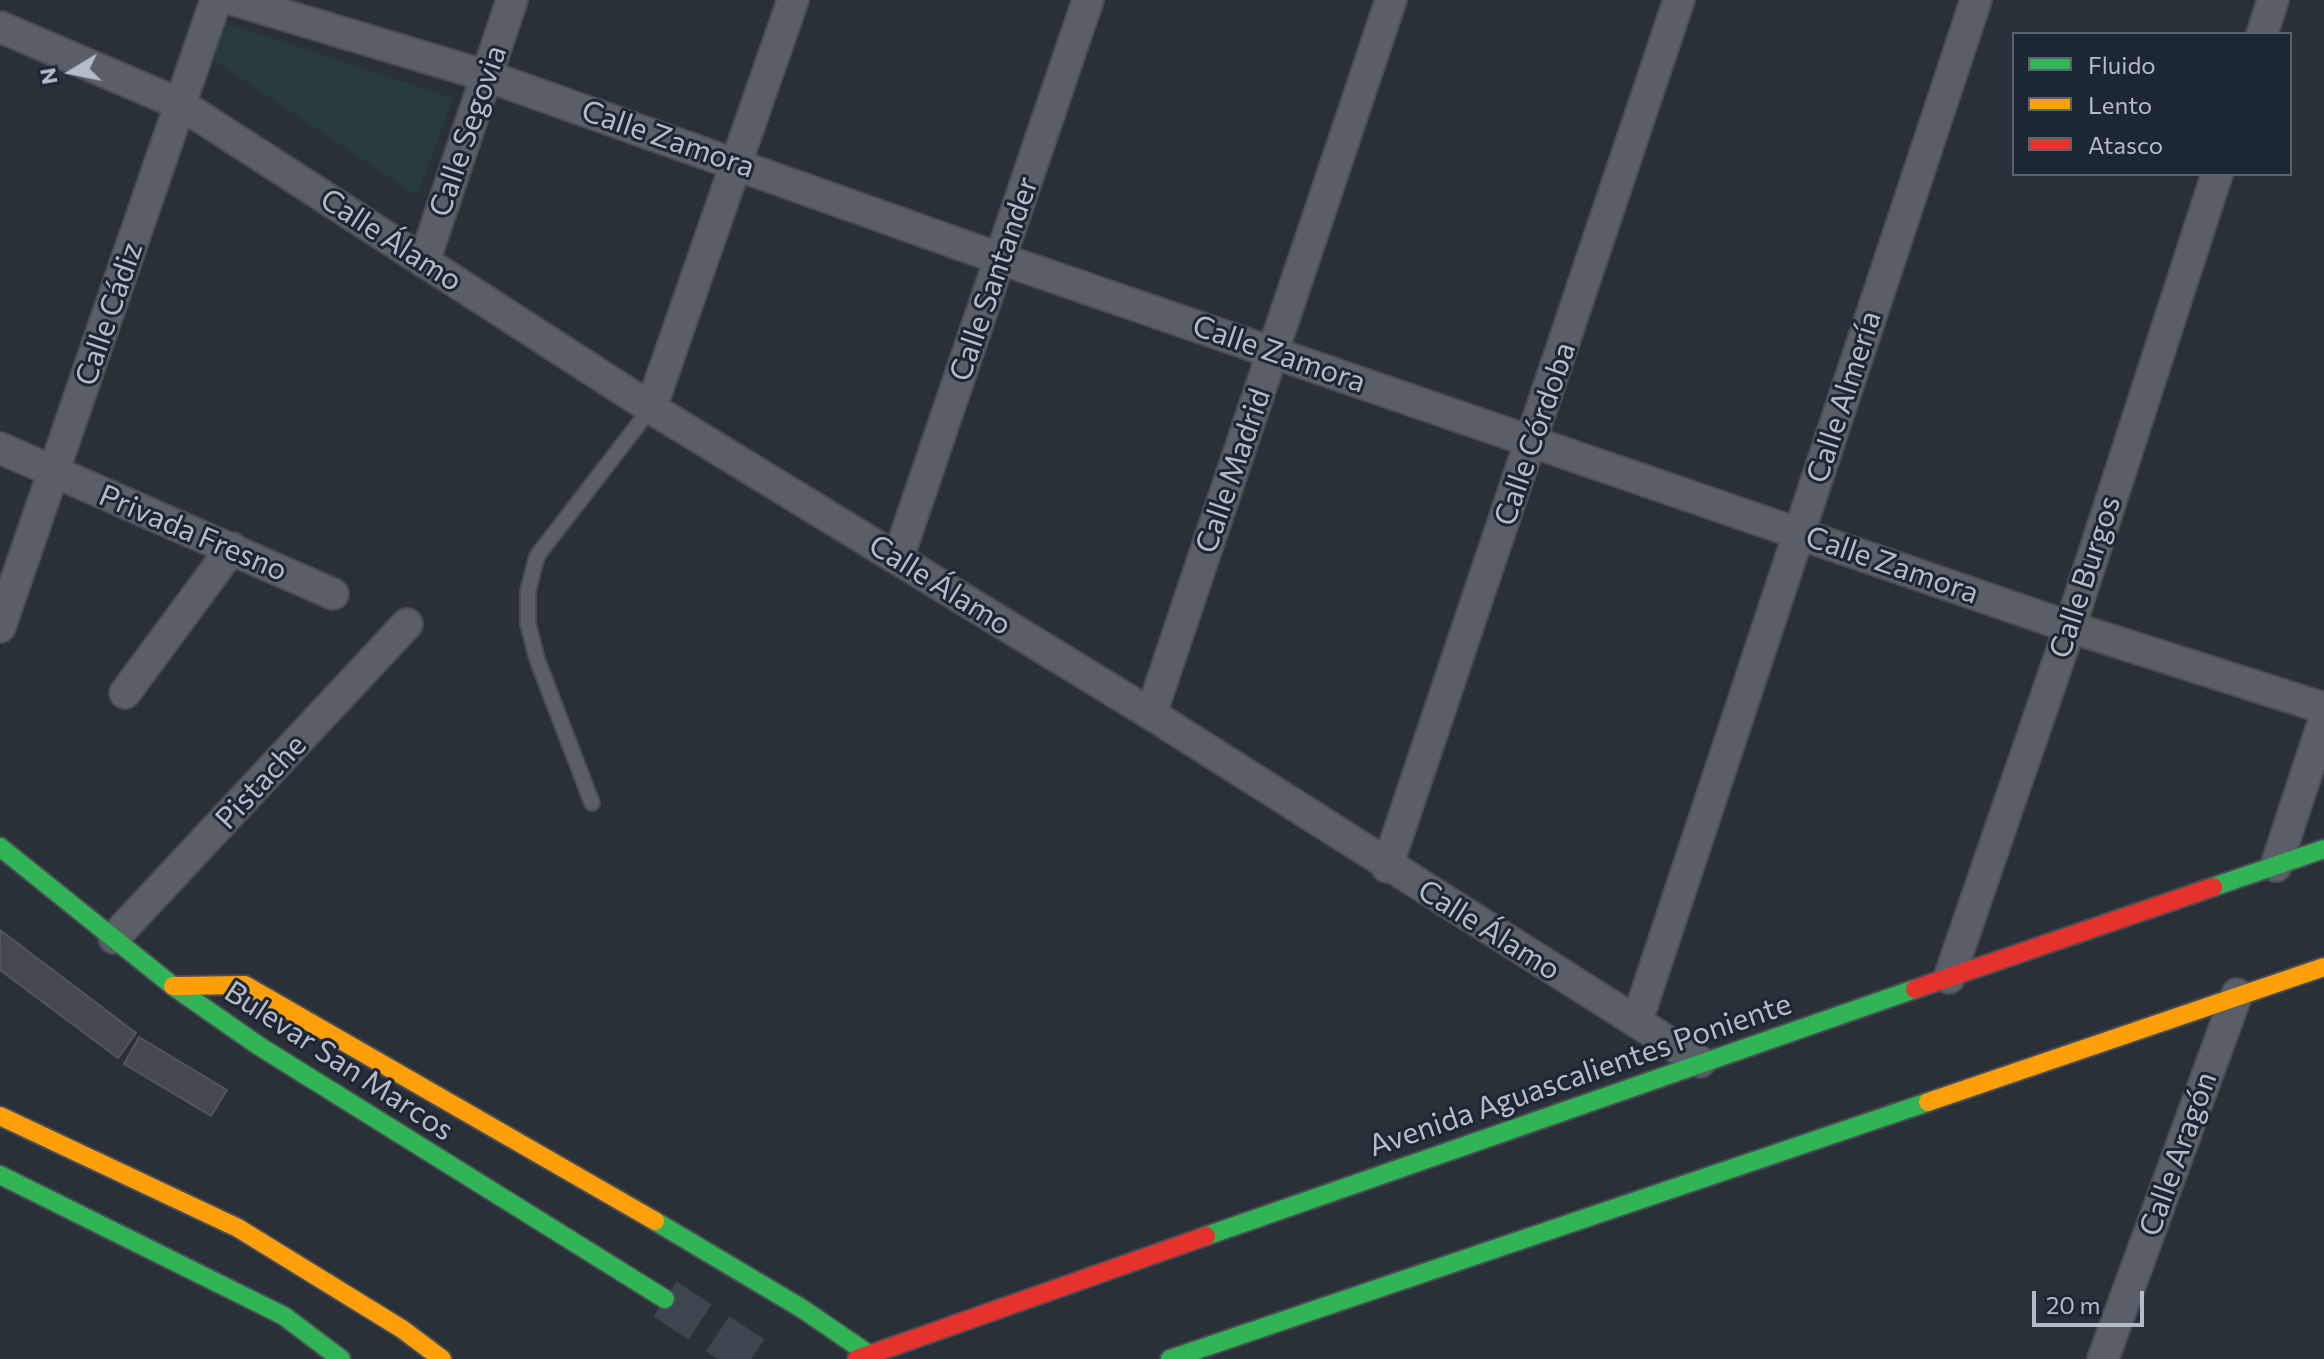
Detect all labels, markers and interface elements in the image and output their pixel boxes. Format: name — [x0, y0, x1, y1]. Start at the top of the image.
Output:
north arrow — [32, 32, 112, 112]
legend — [2012, 32, 2292, 176]
street label: Calle Segovia — [422, 41, 514, 221]
text: Fluido — [2088, 50, 2156, 79]
text: N — [33, 66, 63, 87]
text: Lento — [2088, 90, 2152, 119]
street label: Calle Zamora — [577, 93, 759, 185]
text: Atasco — [2088, 130, 2163, 159]
street label: Calle Santander — [942, 172, 1046, 386]
street label: Calle Álamo — [314, 181, 468, 299]
street label: Calle Cádiz — [68, 238, 150, 390]
street label: Calle Almería — [1799, 306, 1889, 488]
street label: Calle Zamora — [1188, 308, 1370, 400]
street label: Calle Córdoba — [1487, 338, 1583, 530]
street label: Calle Madrid — [1188, 384, 1278, 558]
street label: Privada Fresno — [94, 477, 292, 589]
street label: Calle Burgos — [2042, 491, 2128, 663]
street label: Calle Zamora — [1801, 519, 1983, 611]
street label: Calle Álamo — [862, 527, 1018, 643]
street label: Pistache — [208, 727, 314, 837]
street label: Calle Álamo — [1411, 872, 1567, 988]
street label: Bulevar San Marcos — [218, 974, 460, 1148]
street label: Avenida Aguascalientes Poniente — [1364, 986, 1796, 1164]
street label: Calle Aragón — [2132, 1067, 2224, 1241]
scale bar — [2036, 1275, 2148, 1325]
text: 20 m — [2046, 1290, 2100, 1319]

